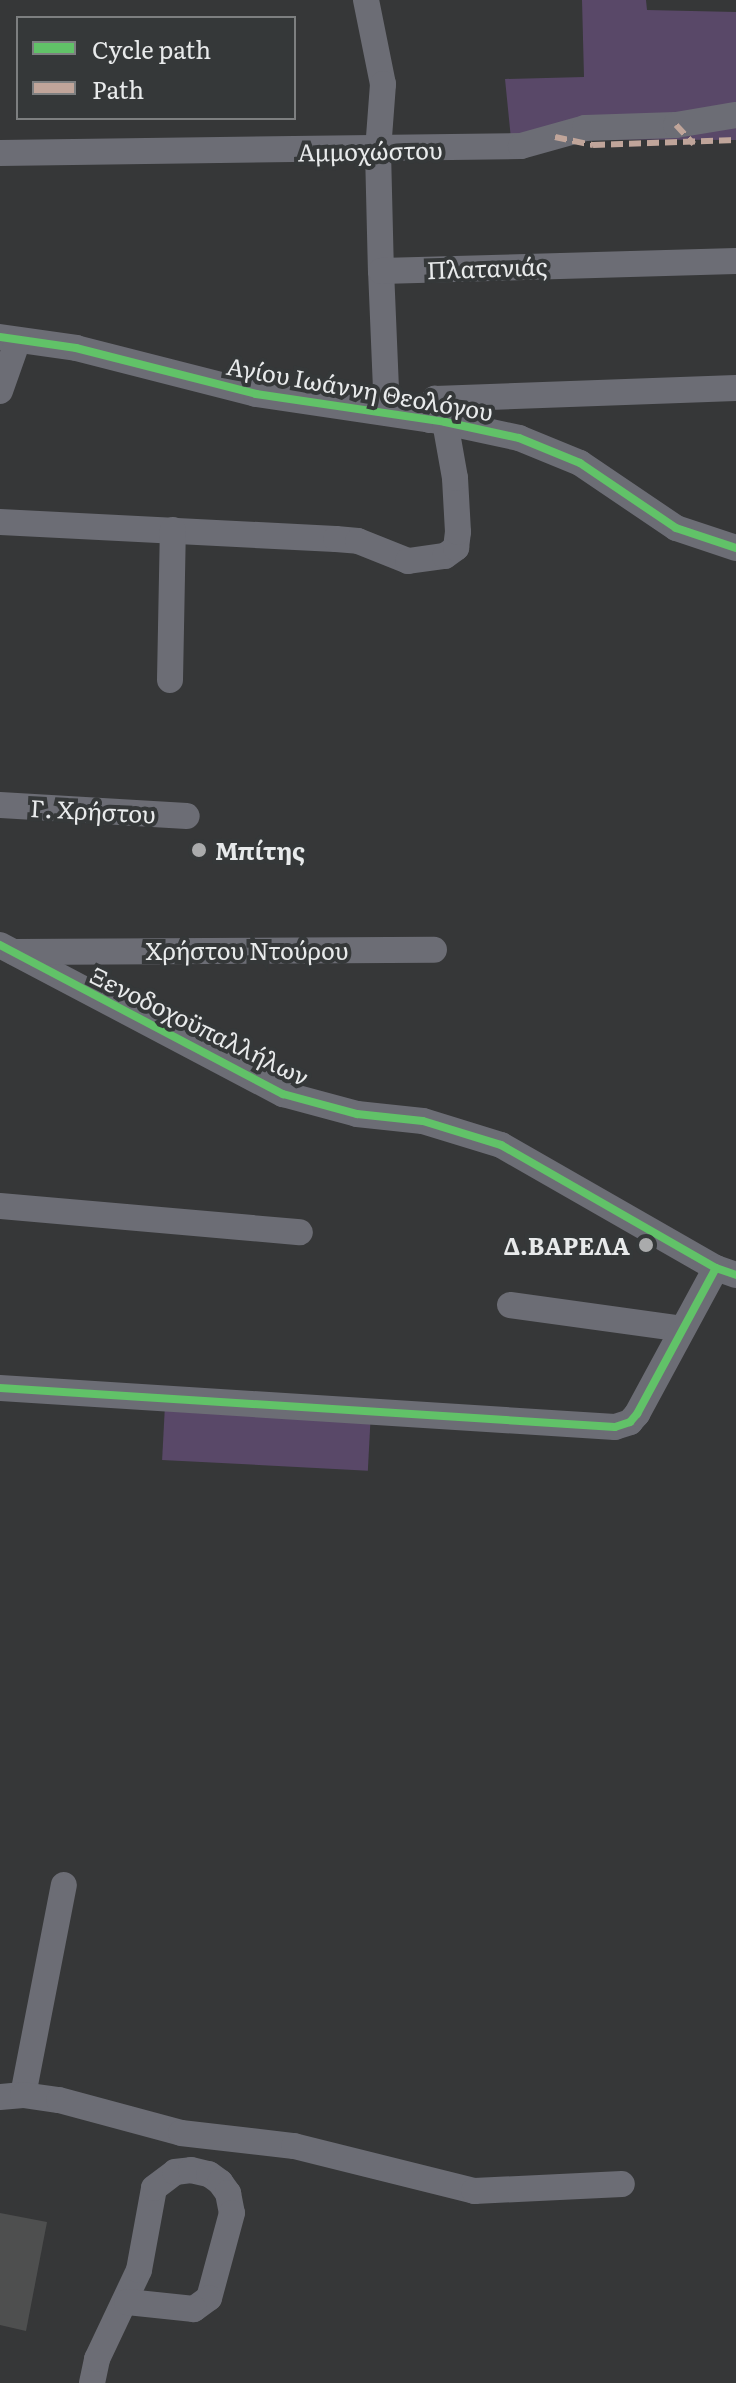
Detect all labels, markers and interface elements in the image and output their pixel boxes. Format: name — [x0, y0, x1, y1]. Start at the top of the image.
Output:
legend — [16, 16, 296, 120]
text: Cycle path — [92, 31, 211, 66]
text: Path — [92, 71, 144, 106]
street label: Αμμοχώστου — [297, 134, 443, 166]
street label: Πλατανιάς — [426, 251, 548, 283]
street label: Αγίου Ιωάννη Θεολόγου — [224, 350, 496, 426]
street label: Γ. Χρήστου — [29, 792, 157, 828]
place label: Μπίτης — [215, 836, 305, 864]
marker: Μπίτης — [190, 841, 208, 859]
street label: Χρήστου Ντούρου — [146, 936, 348, 964]
street label: Ξενοδοχοϋπαλλήλων — [86, 959, 314, 1091]
place label: Δ.ΒΑΡΕΛΑ — [504, 1231, 630, 1259]
marker: Δ.ΒΑΡΕΛΑ — [637, 1236, 655, 1254]

